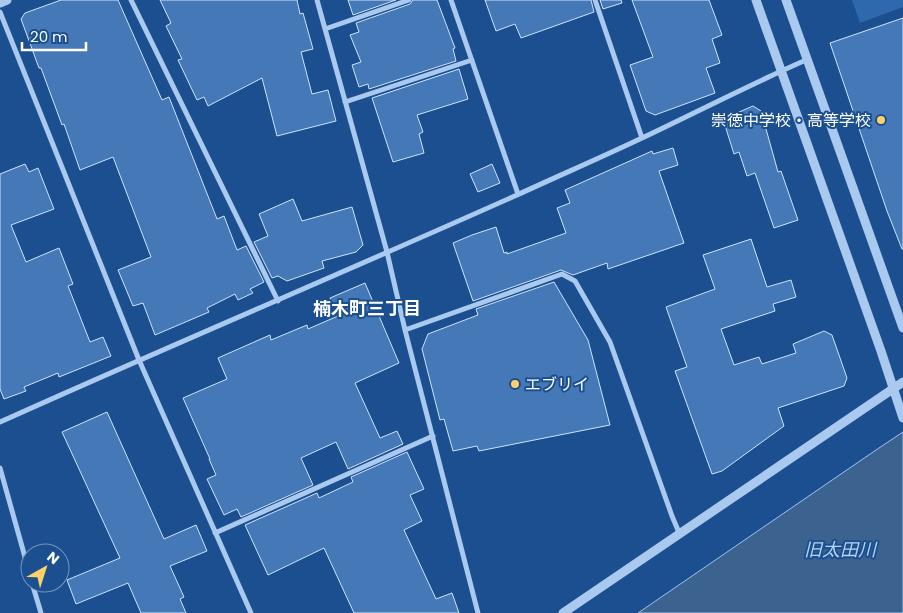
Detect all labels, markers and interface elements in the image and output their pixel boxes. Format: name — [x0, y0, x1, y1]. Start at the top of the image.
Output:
scale bar — [22, 20, 86, 52]
text: 20 m — [30, 26, 68, 47]
place label: 崇徳中学校・高等学校 — [711, 109, 871, 132]
marker: 崇徳中学校・高等学校 — [875, 114, 887, 126]
district label: 楠木町三丁目 — [313, 296, 421, 321]
place label: エブリイ — [525, 373, 589, 396]
marker: エブリイ — [509, 378, 521, 390]
water label: 旧太田川 — [804, 537, 878, 562]
north arrow — [20, 543, 70, 593]
text: N — [43, 547, 64, 569]

